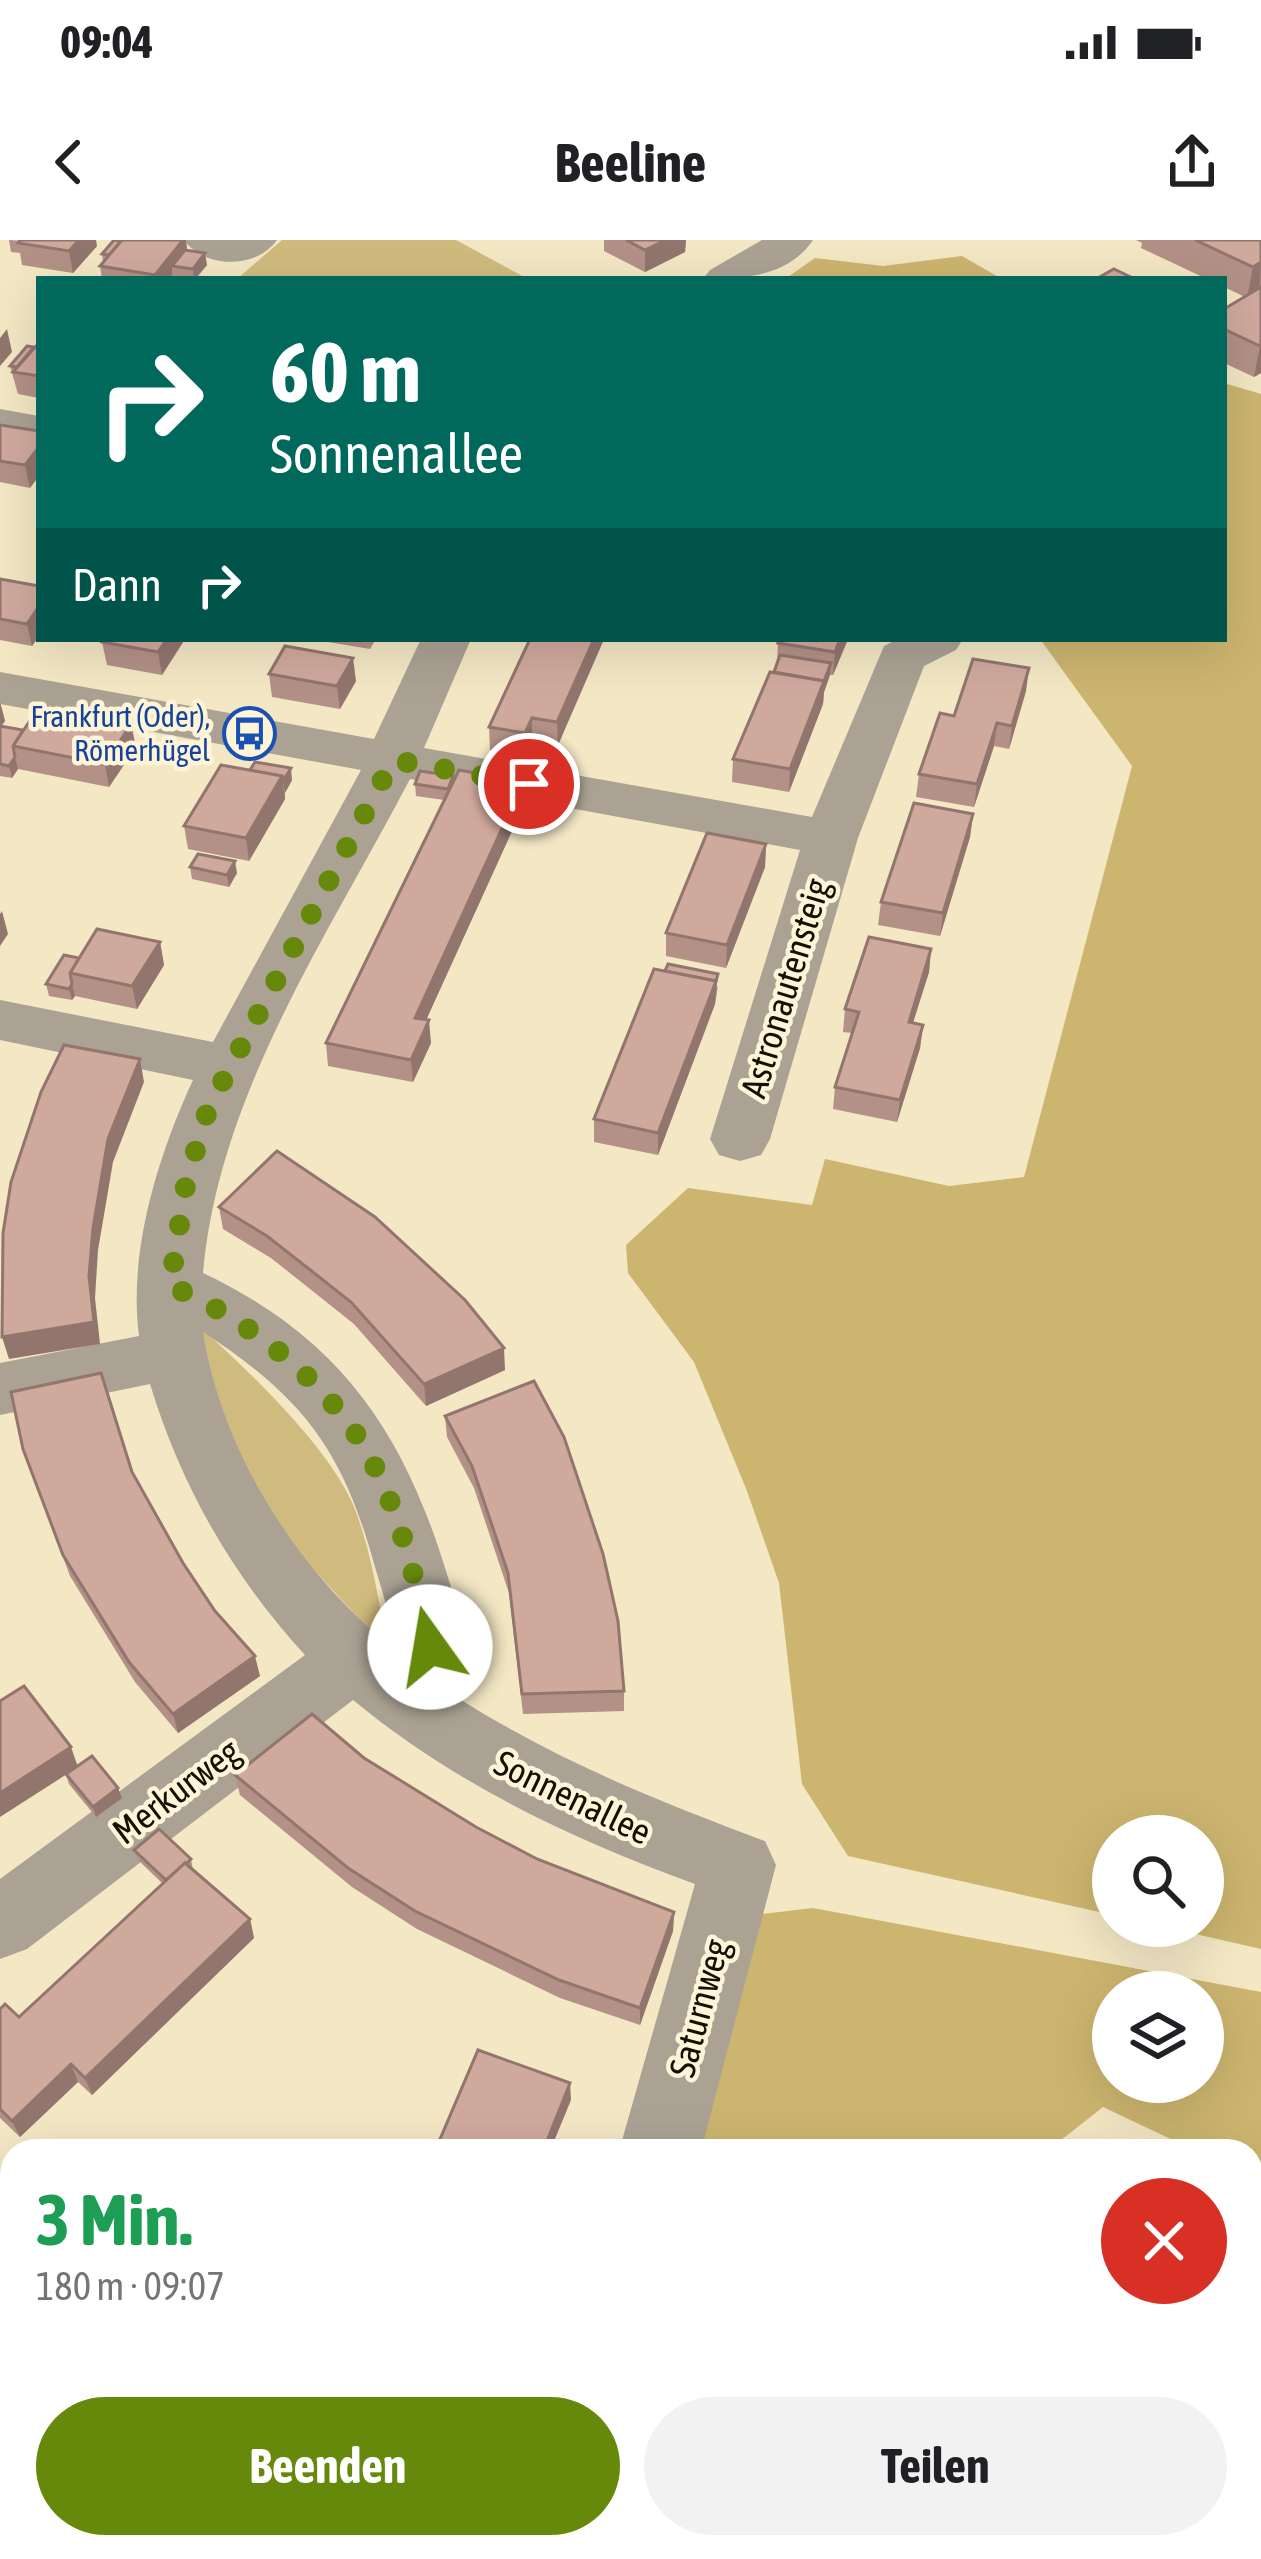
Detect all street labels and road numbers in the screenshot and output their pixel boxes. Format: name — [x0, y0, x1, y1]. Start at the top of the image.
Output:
street label: Astronautensteig — [732, 873, 838, 1102]
street label: Merkurweg — [104, 1729, 248, 1852]
street label: Sonnenallee — [488, 1741, 658, 1853]
street label: Saturnweg — [661, 1934, 738, 2081]

